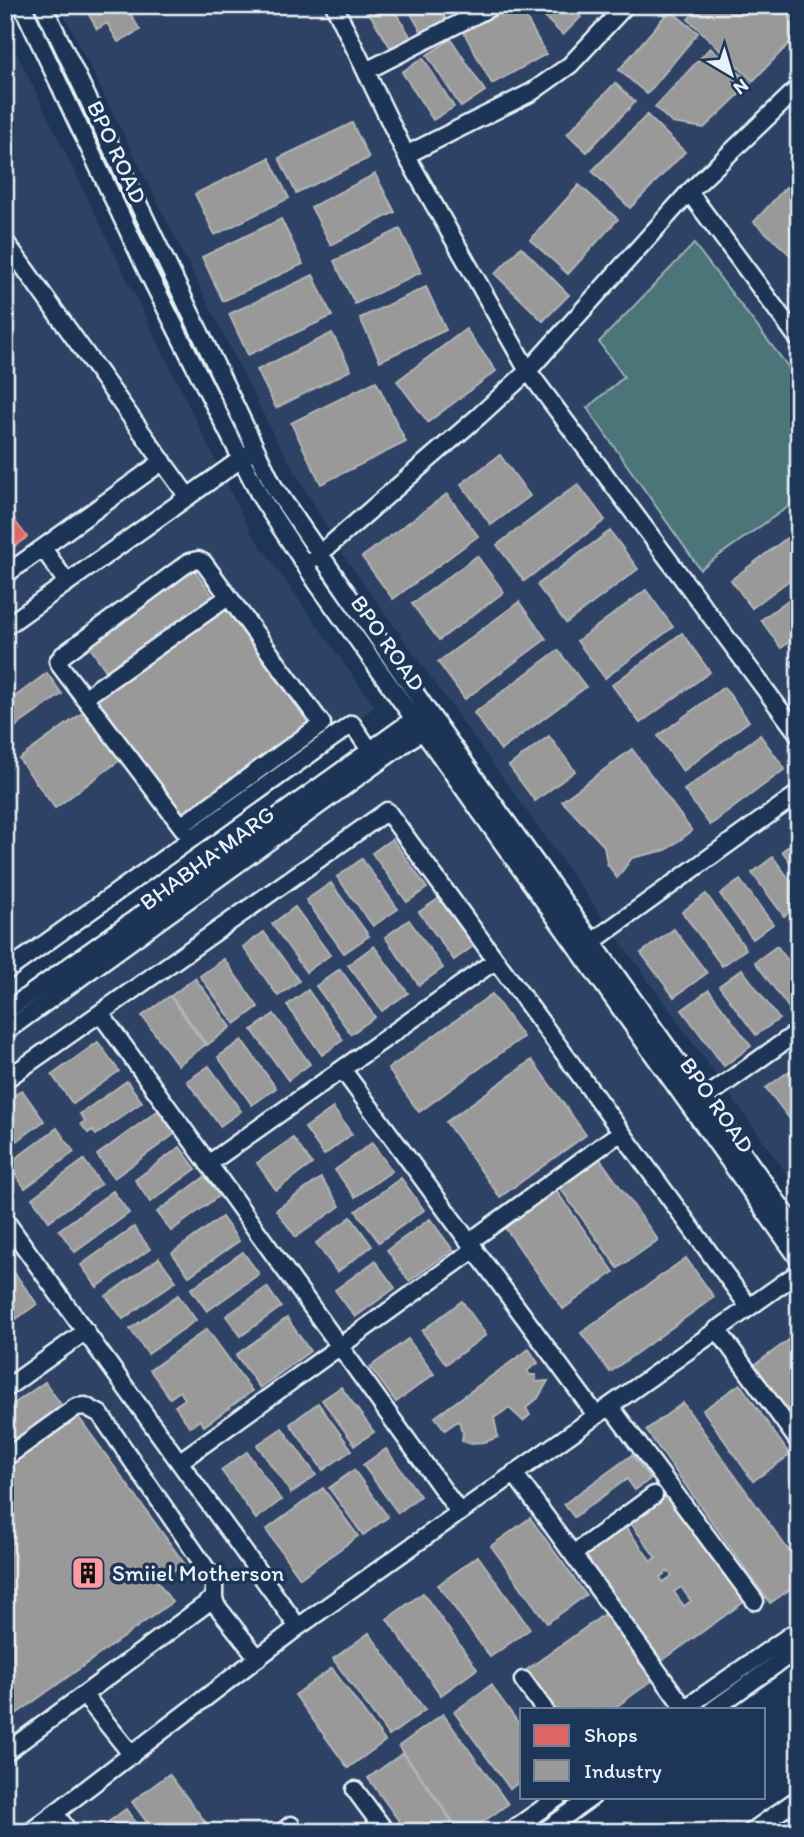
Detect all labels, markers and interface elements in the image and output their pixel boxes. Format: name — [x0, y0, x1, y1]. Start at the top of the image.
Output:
north arrow — [696, 38, 766, 108]
text: N — [729, 74, 753, 100]
street label: BPO ROAD — [81, 96, 153, 208]
street label: BPO ROAD — [345, 590, 431, 696]
street label: BHABHA MARG — [134, 800, 280, 916]
street label: BPO ROAD — [674, 1052, 760, 1158]
building icon: Smiiel Motherson — [69, 1554, 107, 1592]
place label: Smiiel Motherson — [112, 1559, 284, 1587]
legend — [520, 1708, 766, 1798]
text: Shops — [584, 1722, 638, 1747]
text: Industry — [584, 1758, 662, 1783]

